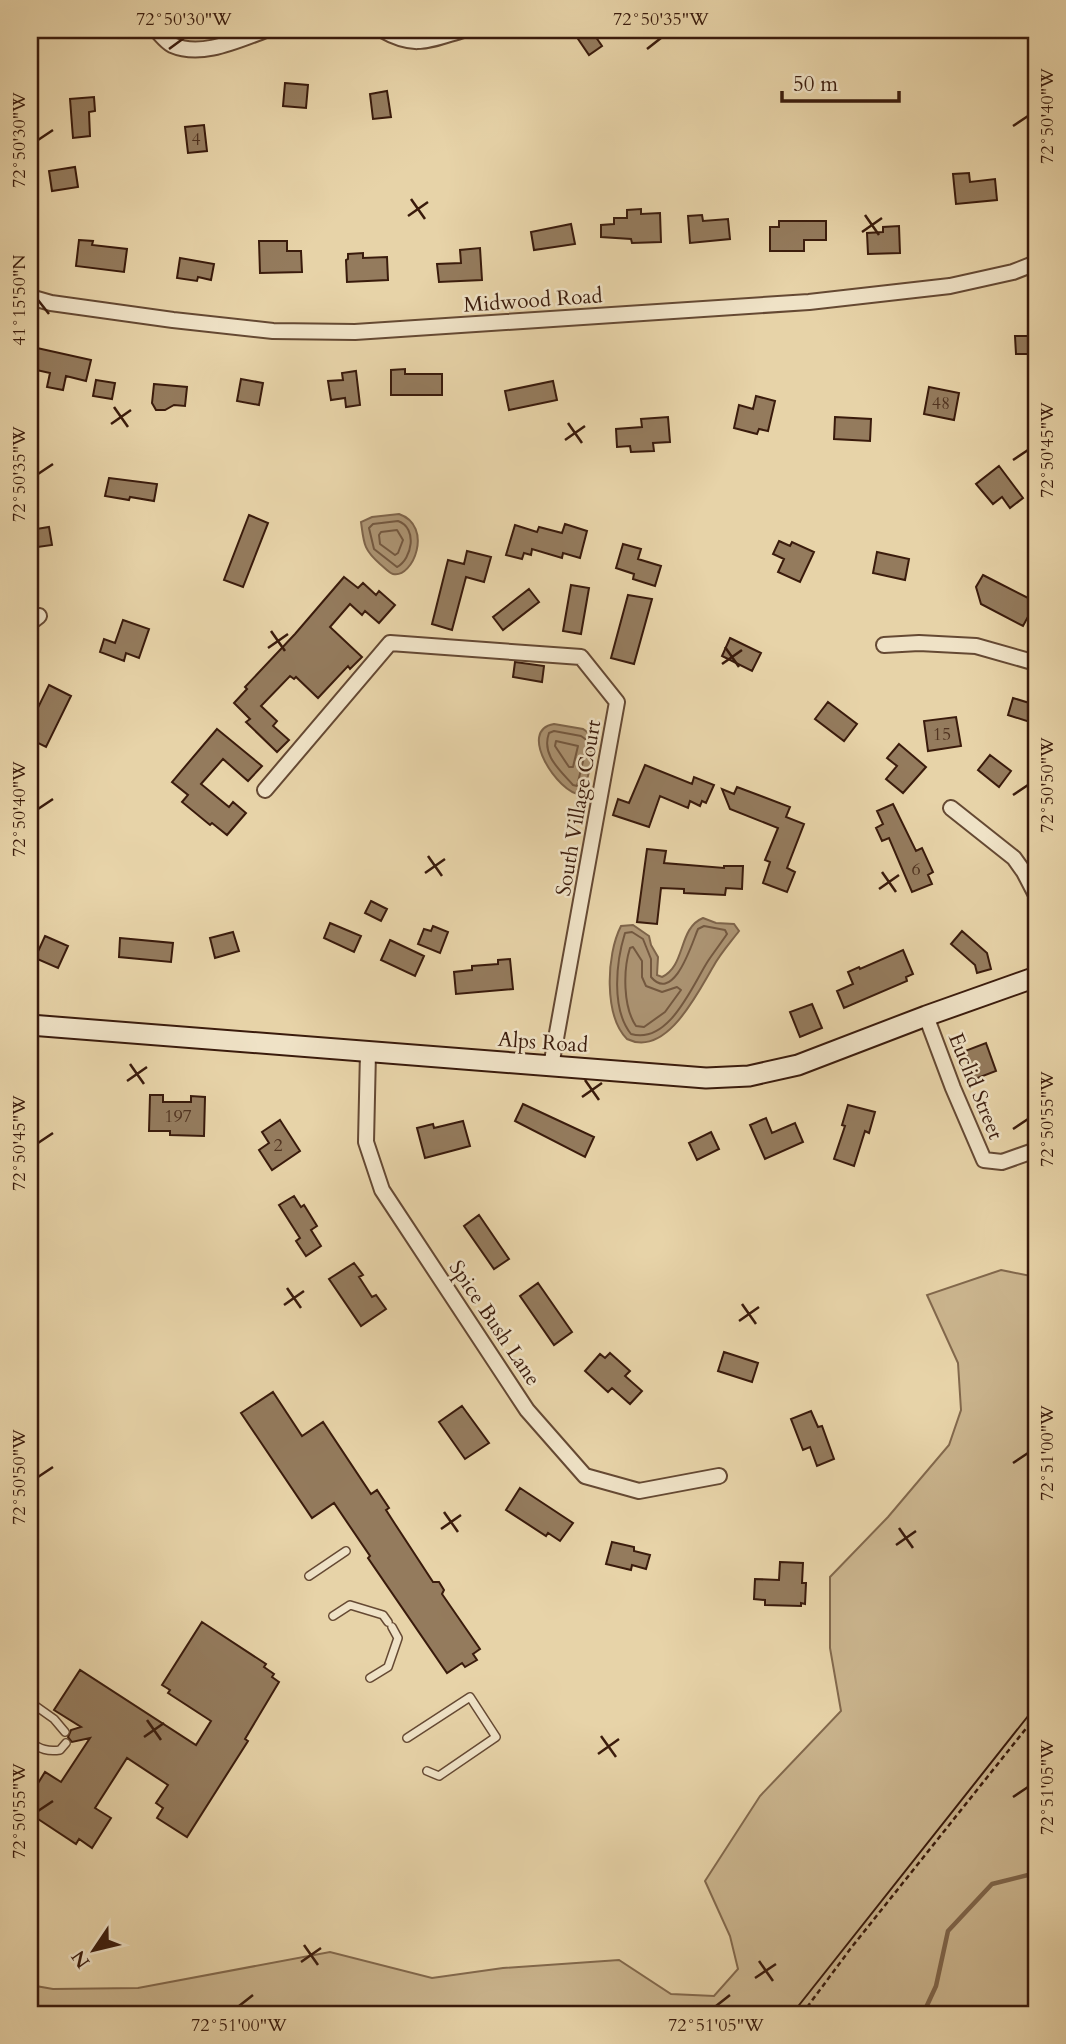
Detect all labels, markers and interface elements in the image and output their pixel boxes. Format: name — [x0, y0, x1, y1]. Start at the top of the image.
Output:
text: 72°50'30"W — [136, 7, 232, 32]
text: 72°50'35"W — [613, 7, 709, 32]
scale bar — [782, 60, 900, 104]
text: 72°50'40"W — [1035, 68, 1060, 164]
text: 50 m — [793, 70, 838, 99]
text: 72°50'30"W — [7, 92, 32, 188]
house number: 4 — [191, 127, 201, 152]
text: 41°15'50"N — [7, 254, 32, 346]
street label: Midwood Road — [463, 281, 604, 320]
house number: 48 — [932, 391, 950, 416]
text: 72°50'45"W — [1035, 402, 1060, 498]
text: 72°50'35"W — [7, 426, 32, 522]
street label: South Village Court — [549, 717, 608, 898]
house number: 15 — [933, 722, 951, 747]
text: 72°50'50"W — [1035, 737, 1060, 833]
text: 72°50'40"W — [7, 761, 32, 857]
house number: 6 — [911, 857, 921, 882]
street label: Alps Road — [497, 1025, 589, 1060]
street label: Euclid Street — [941, 1029, 1010, 1144]
text: 72°50'55"W — [1035, 1071, 1060, 1167]
text: 72°50'45"W — [7, 1095, 32, 1191]
house number: 197 — [164, 1104, 192, 1129]
house number: 2 — [273, 1133, 283, 1158]
street label: Spice Bush Lane — [442, 1255, 547, 1392]
text: 72°51'00"W — [1035, 1405, 1060, 1501]
text: 72°50'50"W — [7, 1429, 32, 1525]
text: 72°51'05"W — [1035, 1739, 1060, 1835]
text: 72°50'55"W — [7, 1763, 32, 1859]
north arrow — [60, 1914, 130, 1984]
text: N — [65, 1945, 96, 1973]
text: 72°51'00"W — [191, 2013, 287, 2038]
text: 72°51'05"W — [668, 2013, 764, 2038]

